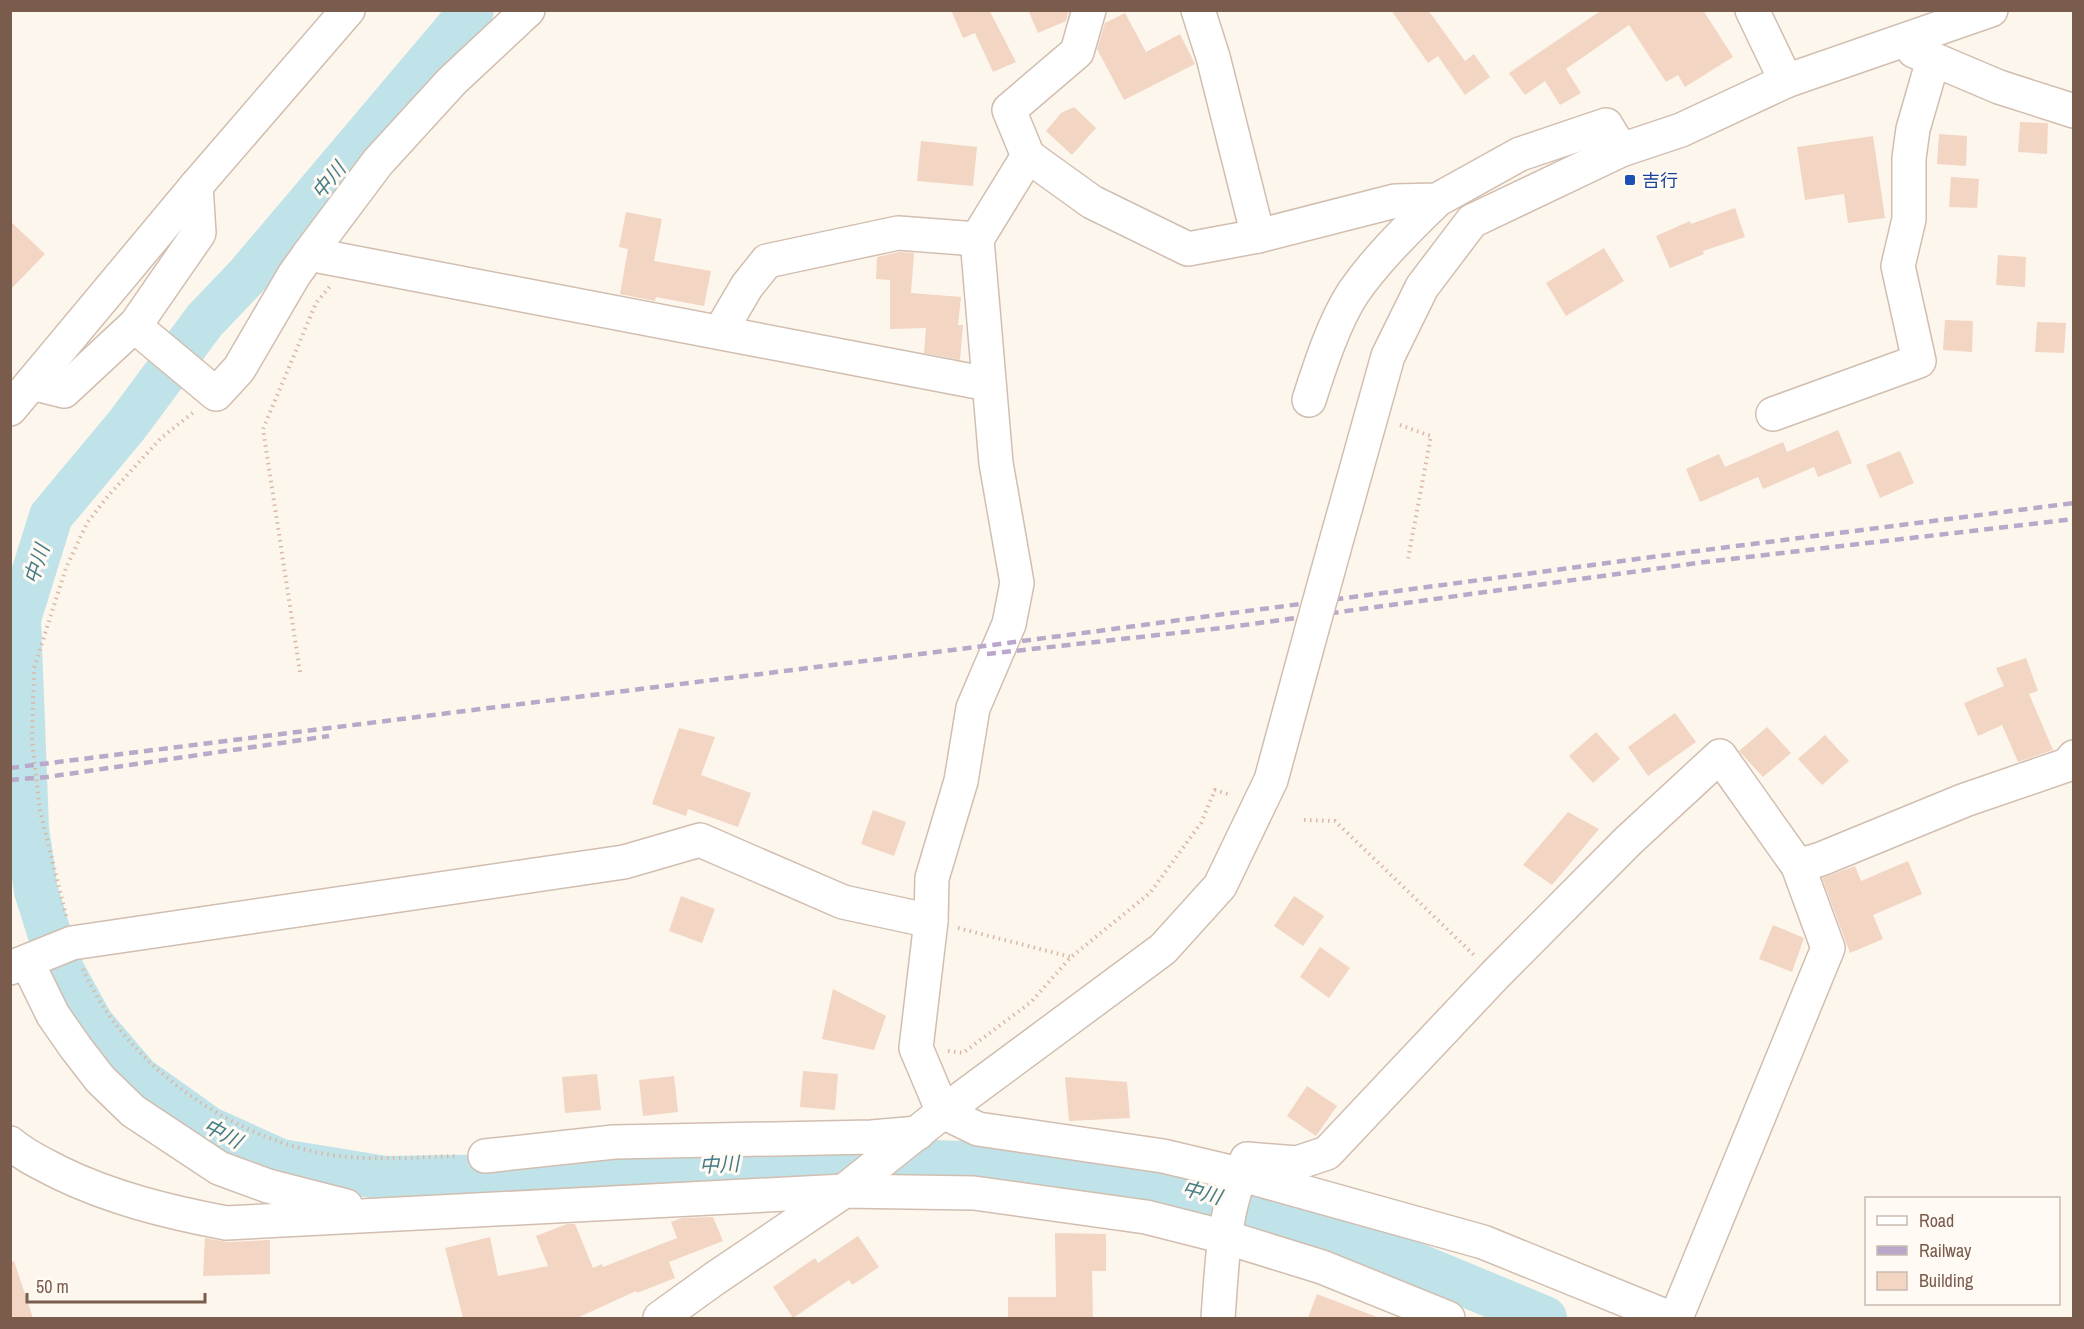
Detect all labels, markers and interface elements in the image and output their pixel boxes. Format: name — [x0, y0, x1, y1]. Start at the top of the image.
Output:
water label: 中川 — [305, 154, 352, 204]
place label: 吉行 — [1642, 168, 1678, 193]
marker: 吉行 — [1623, 173, 1637, 187]
water label: 中川 — [17, 539, 56, 587]
water label: 中川 — [199, 1112, 249, 1155]
water label: 中川 — [698, 1149, 742, 1179]
water label: 中川 — [1179, 1174, 1227, 1211]
legend — [1865, 1197, 2060, 1305]
text: Road — [1919, 1208, 1954, 1233]
text: Railway — [1919, 1238, 1972, 1263]
scale bar — [27, 1266, 206, 1304]
text: Building — [1919, 1268, 1974, 1293]
text: 50 m — [36, 1274, 69, 1299]

